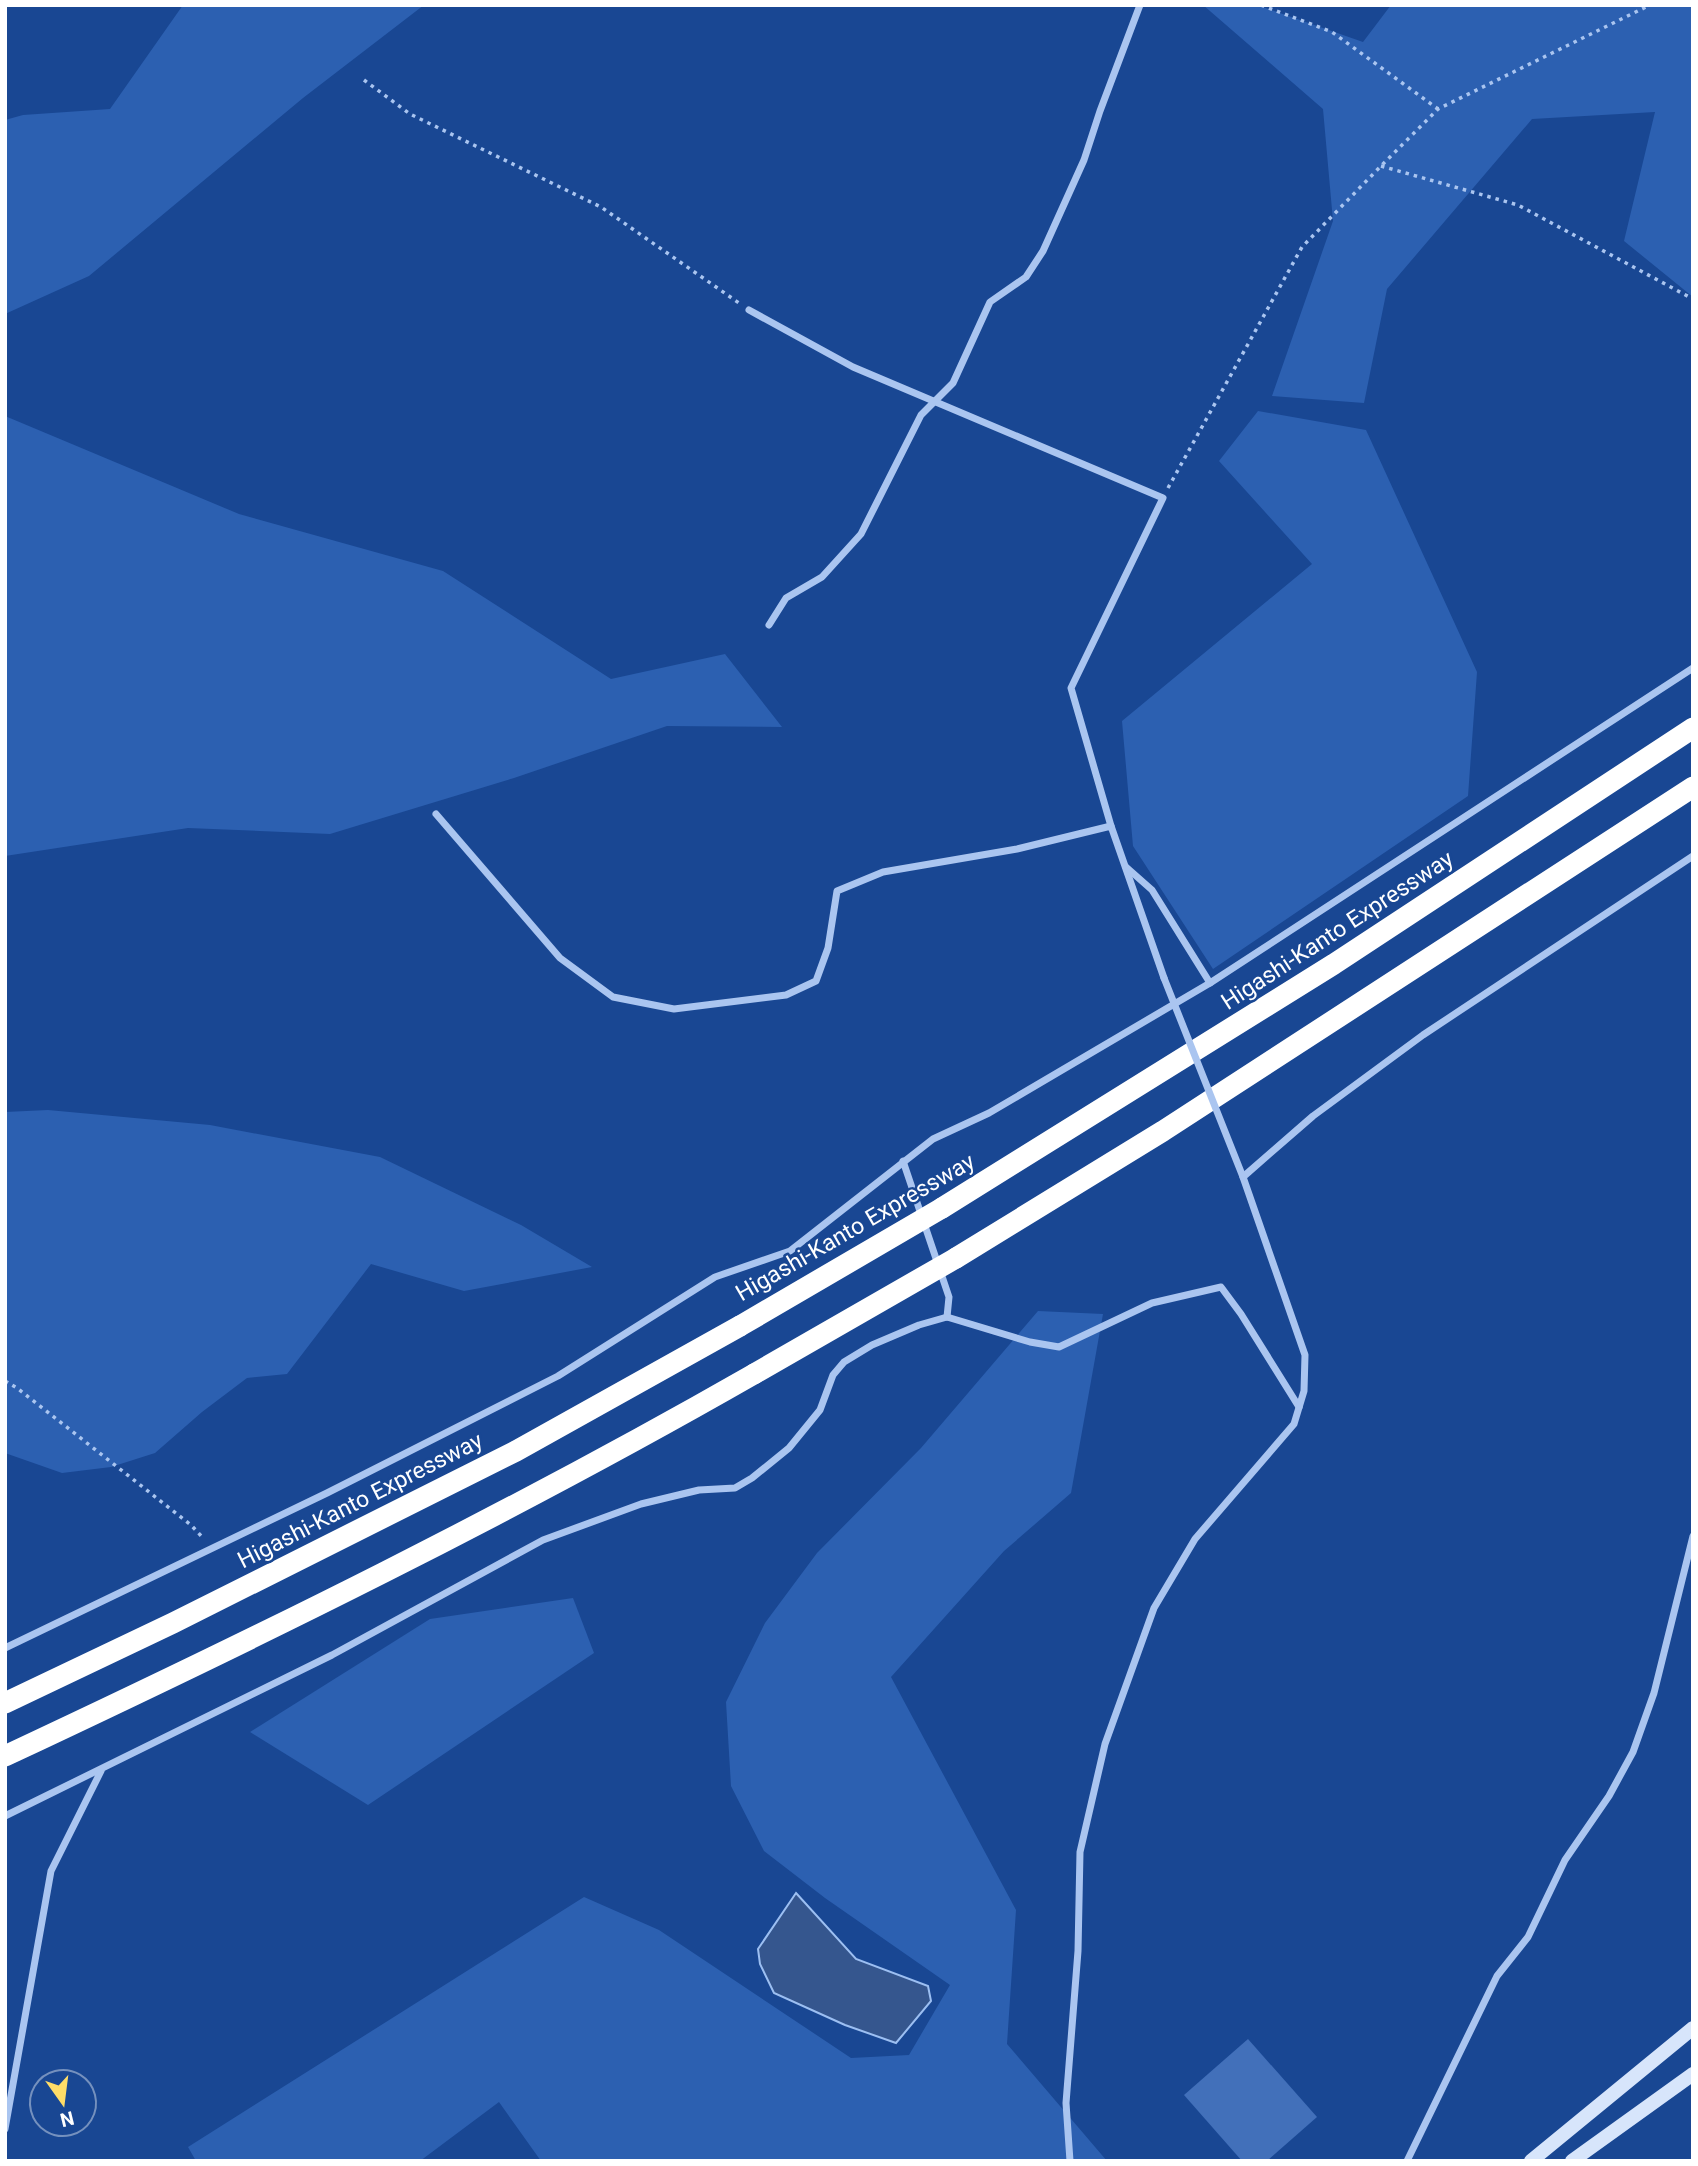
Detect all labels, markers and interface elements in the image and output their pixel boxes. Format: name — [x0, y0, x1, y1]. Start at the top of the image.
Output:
street label: Higashi-Kanto Expressway — [1216, 845, 1458, 1016]
street label: Higashi-Kanto Expressway — [731, 1148, 979, 1307]
street label: Higashi-Kanto Expressway — [233, 1427, 487, 1574]
north arrow — [28, 2068, 98, 2138]
text: N — [58, 2106, 76, 2132]

